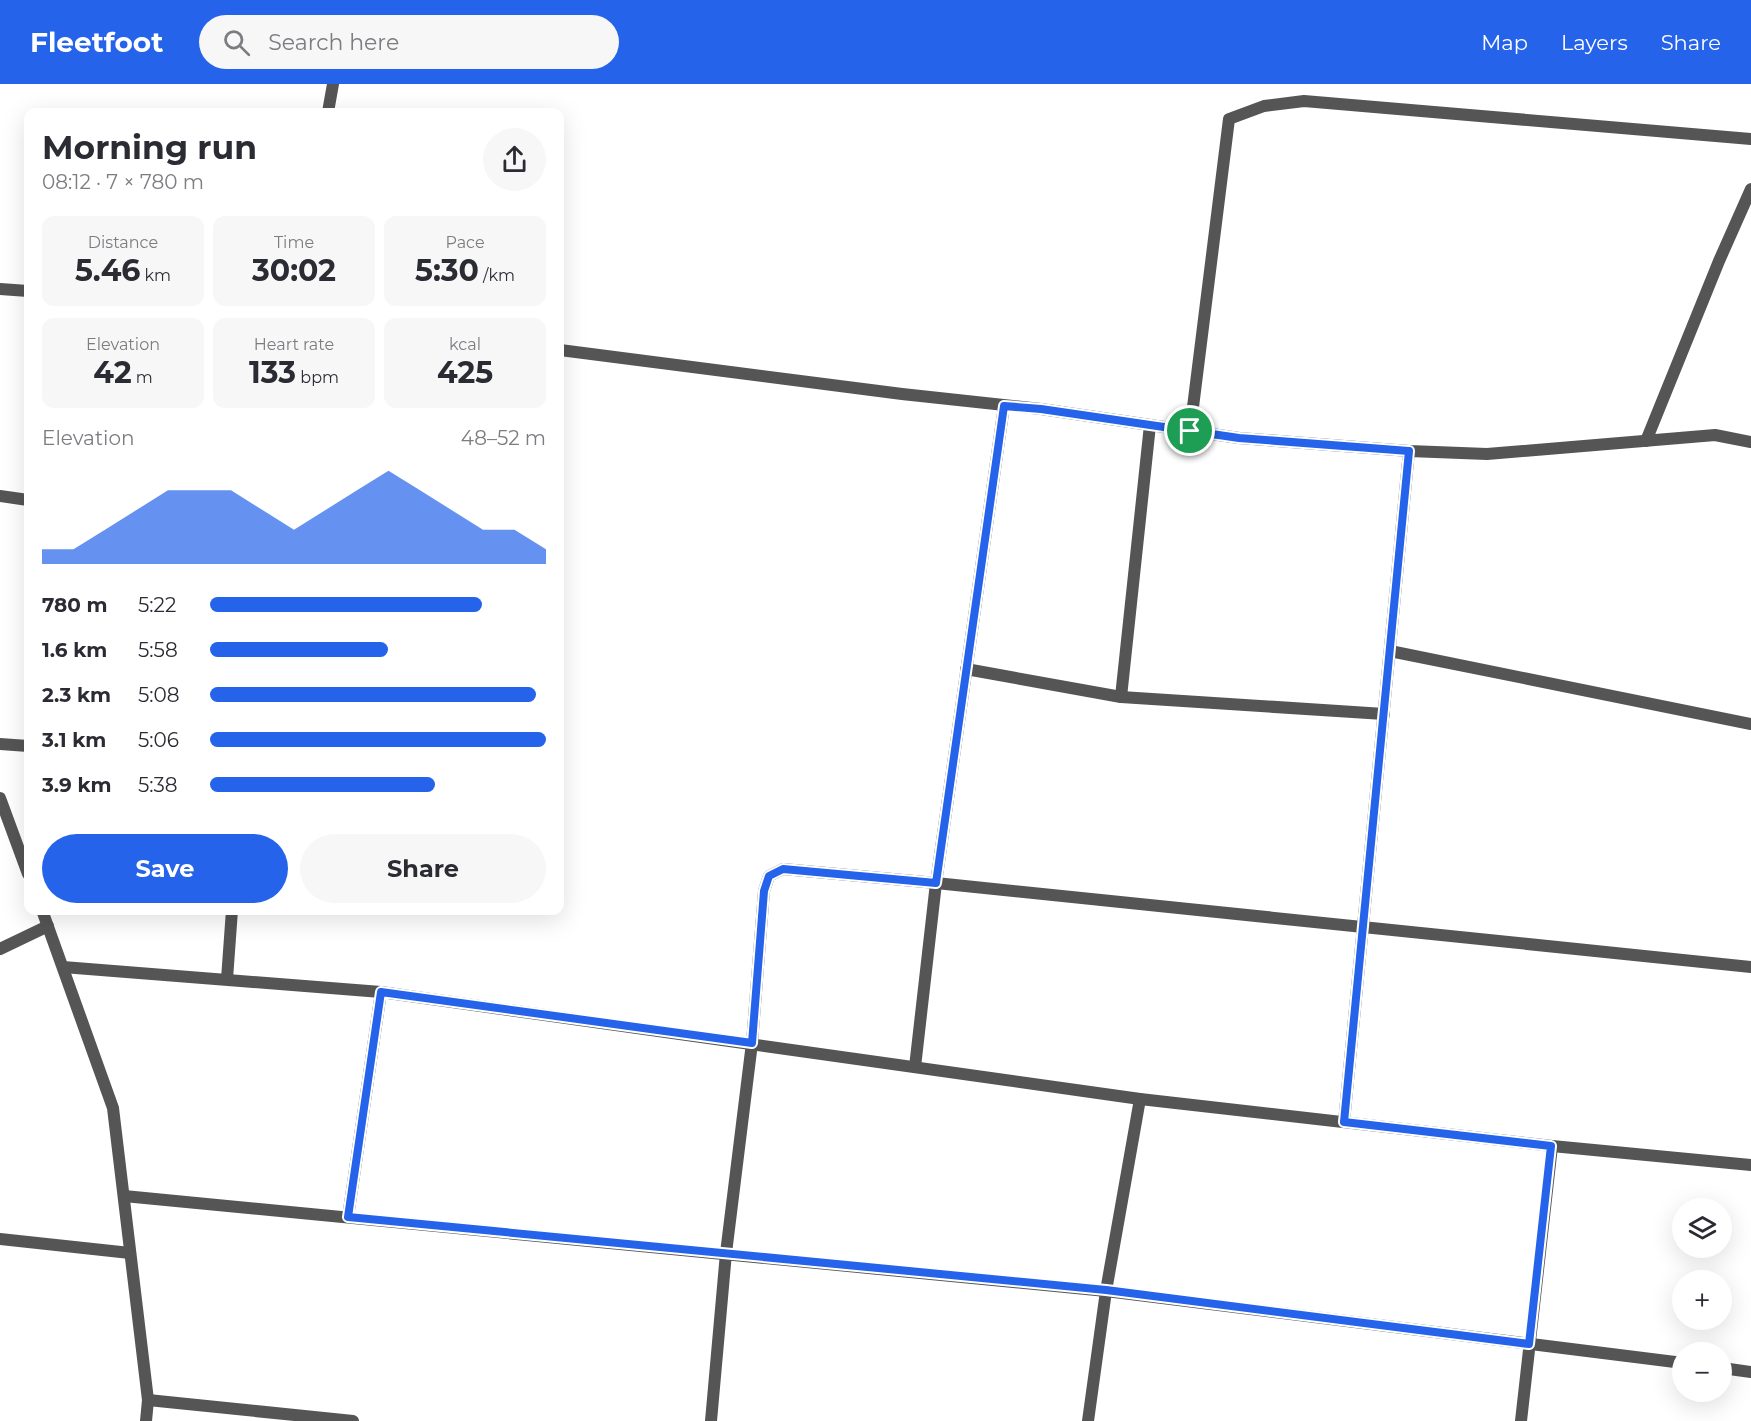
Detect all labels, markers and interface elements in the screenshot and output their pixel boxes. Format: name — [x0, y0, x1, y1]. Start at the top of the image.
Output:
search box — [199, 15, 619, 69]
text: Fleetfoot — [30, 25, 163, 59]
icon: search — [220, 26, 253, 59]
text: Search here — [268, 29, 399, 56]
text: Map — [1481, 30, 1528, 55]
text: Layers — [1561, 30, 1628, 55]
text: Share — [1661, 30, 1721, 55]
text: Morning run — [42, 127, 257, 167]
button: share — [483, 128, 546, 191]
text: 08:12 · 7 × 780 m — [42, 170, 204, 194]
text: Distance — [88, 233, 158, 252]
text: Time — [274, 233, 314, 252]
text: Pace — [445, 233, 485, 252]
text: 5.46 — [75, 252, 140, 289]
text: 30:02 — [252, 252, 336, 289]
text: 5:30 — [415, 252, 479, 289]
text: km — [140, 266, 171, 285]
text: /km — [479, 266, 515, 285]
text: Elevation — [86, 335, 160, 354]
text: Heart rate — [254, 335, 334, 354]
text: kcal — [449, 335, 481, 354]
text: 42 — [93, 354, 132, 391]
text: 133 — [249, 354, 296, 391]
text: 425 — [437, 354, 493, 391]
text: m — [132, 368, 153, 387]
text: bpm — [296, 368, 339, 387]
pin — [1164, 405, 1215, 456]
icon: arrive — [1173, 414, 1206, 447]
text: Elevation — [42, 426, 134, 450]
text: 48–52 m — [461, 426, 546, 450]
text: 780 m — [42, 593, 107, 617]
text: 5:22 — [138, 593, 176, 617]
text: 1.6 km — [42, 638, 107, 662]
text: 5:58 — [138, 638, 178, 662]
text: 2.3 km — [42, 683, 111, 707]
text: 5:08 — [138, 683, 180, 707]
text: 3.1 km — [42, 728, 106, 752]
text: 5:06 — [138, 728, 179, 752]
text: 3.9 km — [42, 773, 112, 797]
text: 5:38 — [138, 773, 178, 797]
button: Save — [42, 834, 288, 903]
button: Share — [300, 834, 546, 903]
map controls — [1672, 1198, 1732, 1402]
button: layers — [1672, 1198, 1732, 1258]
button: + — [1672, 1270, 1732, 1330]
button: − — [1672, 1342, 1732, 1402]

